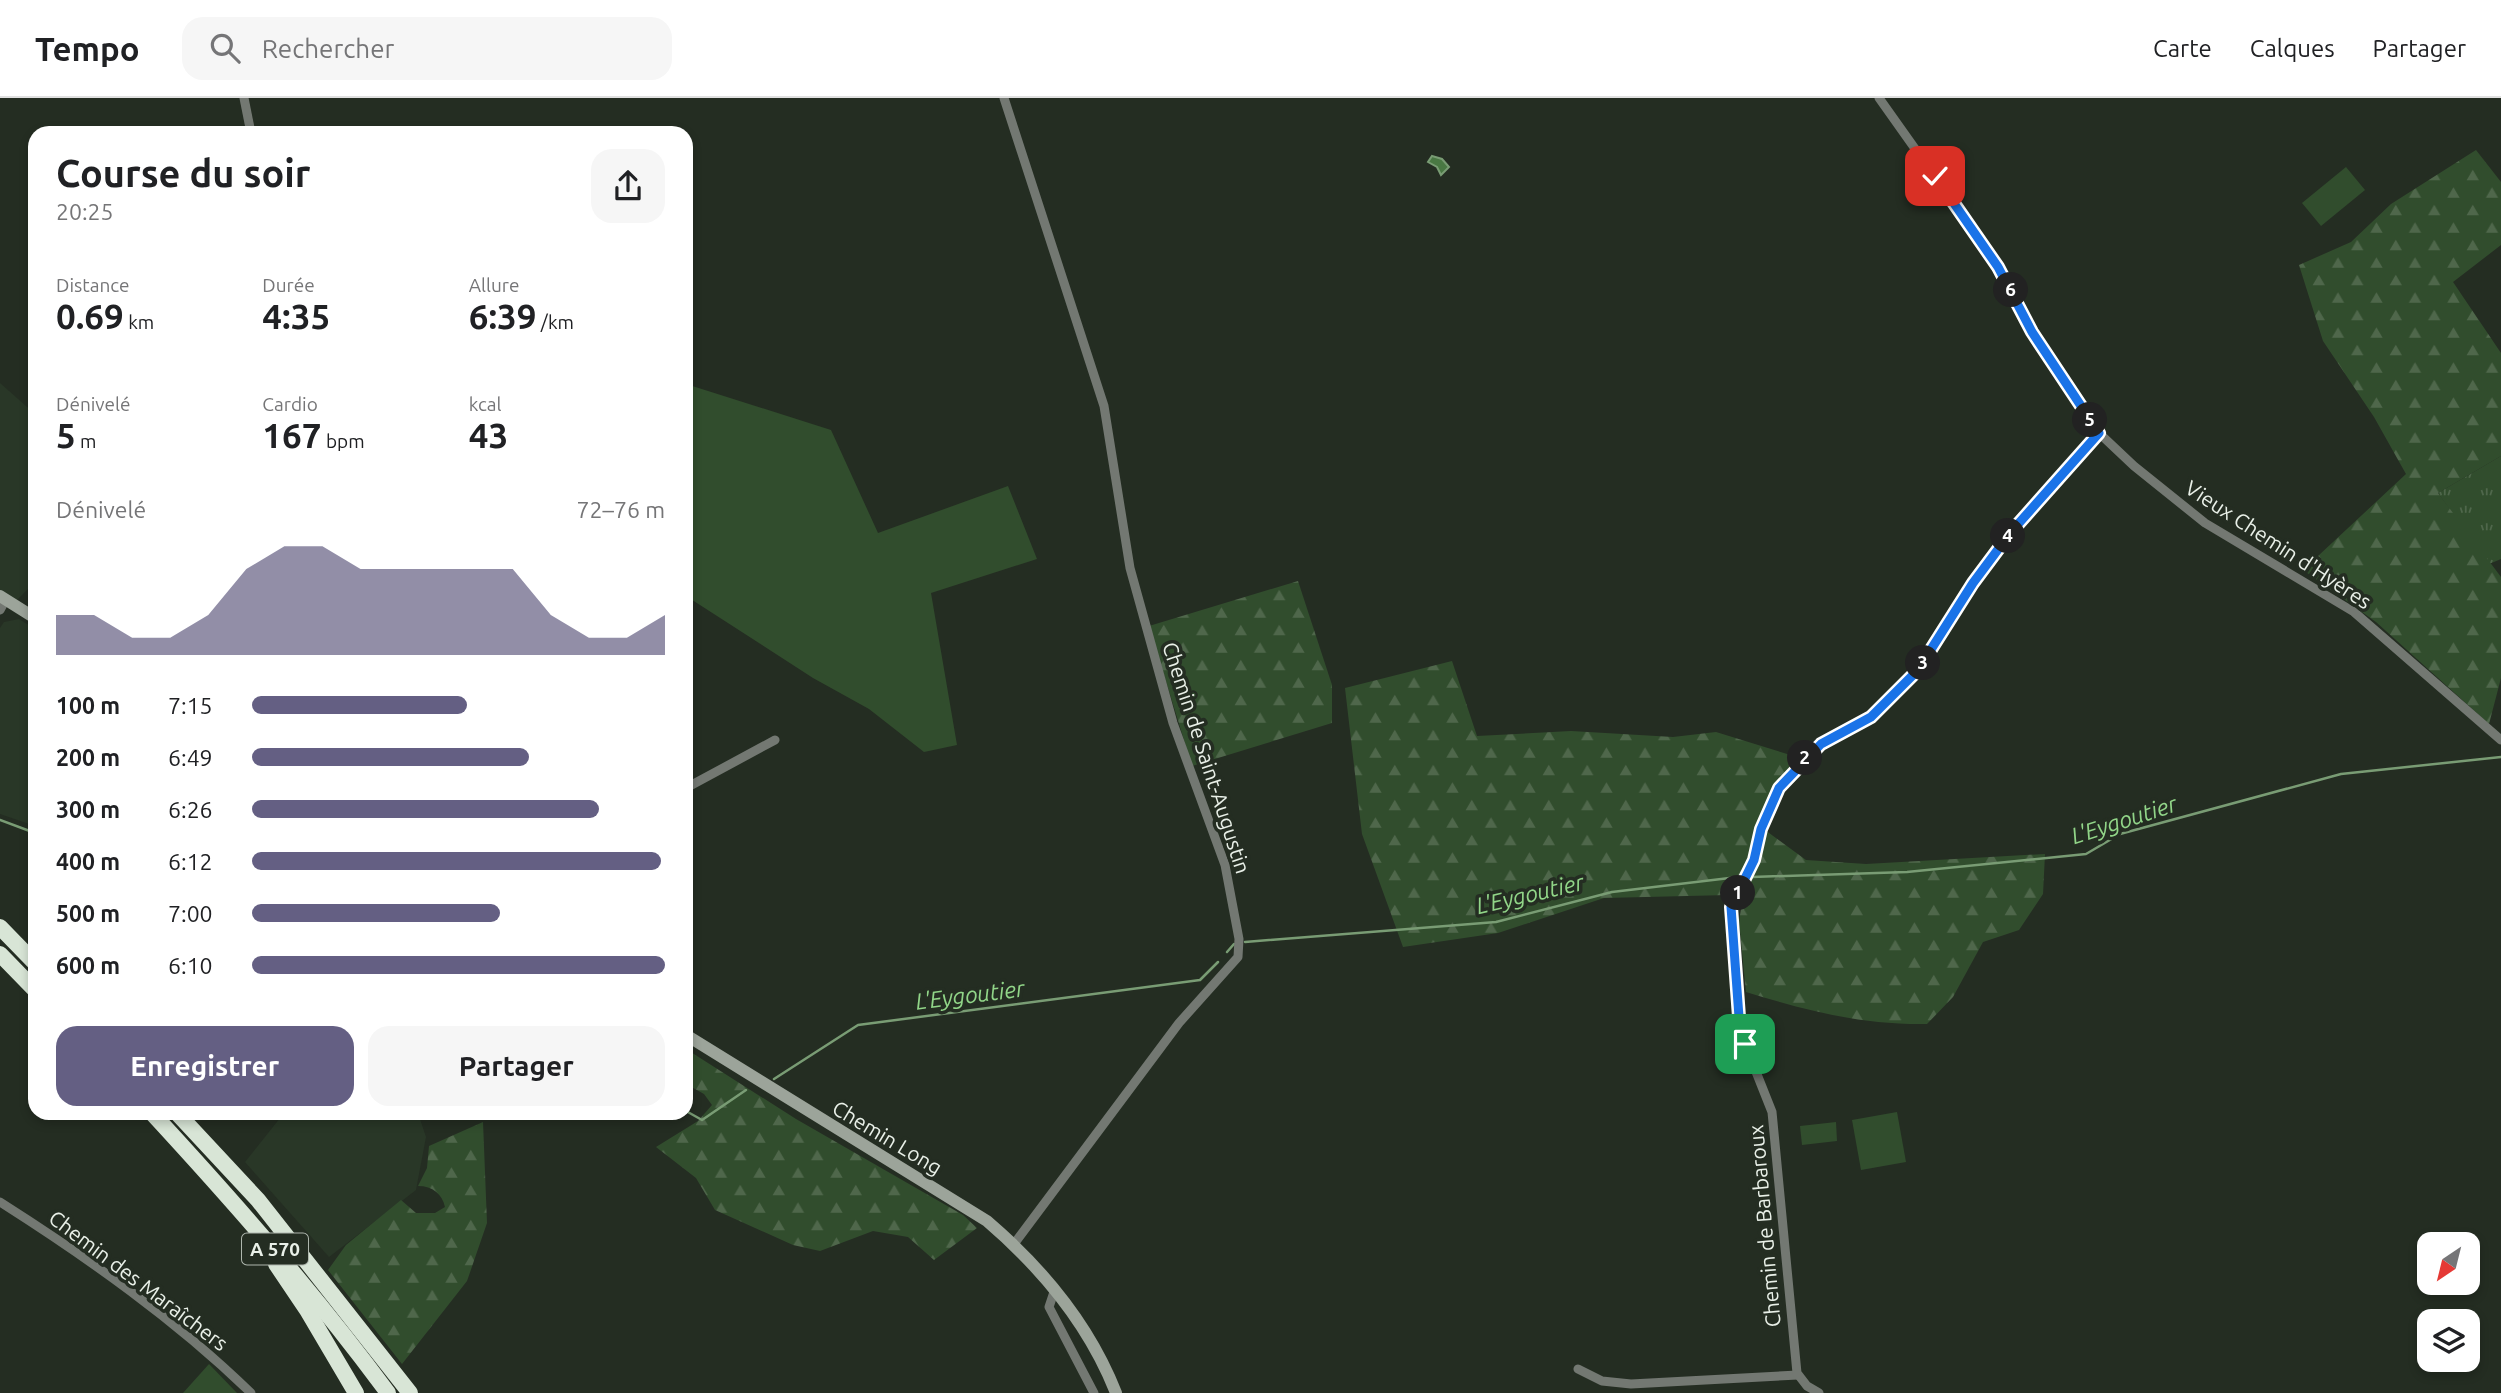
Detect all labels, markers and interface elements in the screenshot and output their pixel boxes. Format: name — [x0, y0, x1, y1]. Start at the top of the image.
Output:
search box — [182, 17, 672, 80]
icon: search — [206, 29, 244, 67]
text: Tempo — [35, 30, 140, 67]
text: Rechercher — [262, 34, 394, 63]
text: Carte — [2153, 35, 2212, 62]
text: Calques — [2250, 35, 2335, 62]
text: Partager — [2373, 35, 2466, 62]
pin — [1905, 146, 1965, 206]
button: share — [591, 149, 665, 223]
text: Course du soir — [56, 152, 310, 194]
icon: check — [1916, 157, 1954, 195]
text: 20:25 — [56, 199, 114, 224]
pin: 6 — [1994, 272, 2028, 308]
text: Distance — [56, 274, 130, 296]
text: Durée — [262, 274, 315, 296]
text: Allure — [469, 274, 519, 296]
text: 6 — [2005, 278, 2016, 300]
text: 0.69 — [56, 296, 124, 336]
text: 4:35 — [262, 296, 330, 336]
text: 6:39 — [469, 296, 537, 336]
text: km — [124, 311, 154, 333]
text: /km — [537, 311, 574, 333]
text: Dénivelé — [56, 393, 131, 415]
text: Cardio — [262, 393, 318, 415]
text: kcal — [469, 393, 501, 415]
pin: 5 — [2072, 402, 2108, 438]
text: 5 — [2084, 408, 2095, 430]
text: 5 — [56, 415, 76, 455]
text: 167 — [262, 415, 322, 455]
text: 43 — [469, 415, 508, 455]
text: m — [76, 430, 97, 452]
text: bpm — [322, 430, 365, 452]
street label: Vieux Chemin d'Hyères — [2181, 475, 2376, 613]
text: Dénivelé — [56, 497, 146, 522]
text: 72–76 m — [577, 497, 665, 522]
pin: 4 — [1990, 518, 2025, 554]
text: 4 — [2002, 524, 2013, 546]
street label: Chemin de Saint-Augustin — [1158, 639, 1256, 876]
pin: 3 — [1906, 646, 1940, 680]
text: 3 — [1917, 651, 1928, 673]
text: 100 m — [56, 693, 120, 718]
text: 7:15 — [168, 693, 213, 718]
pin: 2 — [1787, 740, 1822, 776]
text: 200 m — [56, 745, 120, 770]
text: 6:49 — [168, 745, 213, 770]
text: 2 — [1799, 746, 1810, 768]
water label: L'Eygoutier — [2068, 790, 2181, 848]
text: 300 m — [56, 797, 120, 822]
text: 6:26 — [168, 797, 213, 822]
text: 400 m — [56, 849, 120, 874]
text: 6:12 — [168, 849, 213, 874]
water label: L'Eygoutier — [1474, 869, 1587, 918]
pin: 1 — [1720, 876, 1756, 910]
text: 1 — [1732, 881, 1743, 903]
text: 500 m — [56, 901, 120, 926]
text: 7:00 — [168, 901, 213, 926]
text: 600 m — [56, 953, 120, 978]
text: 6:10 — [168, 953, 213, 978]
water label: L'Eygoutier — [914, 975, 1027, 1014]
pin — [1715, 1014, 1775, 1074]
icon: arrive — [1726, 1025, 1764, 1063]
button: Enregistrer — [56, 1026, 354, 1106]
button: Partager — [368, 1026, 665, 1106]
street label: Chemin Long — [828, 1095, 947, 1179]
street label: Chemin de Barbaroux — [1743, 1123, 1785, 1328]
street label: Chemin des Maraîchers — [44, 1205, 233, 1355]
north arrow — [2417, 1232, 2480, 1295]
map controls — [2417, 1232, 2480, 1372]
road number: A 570 — [242, 1233, 308, 1264]
button: layers — [2417, 1309, 2480, 1372]

